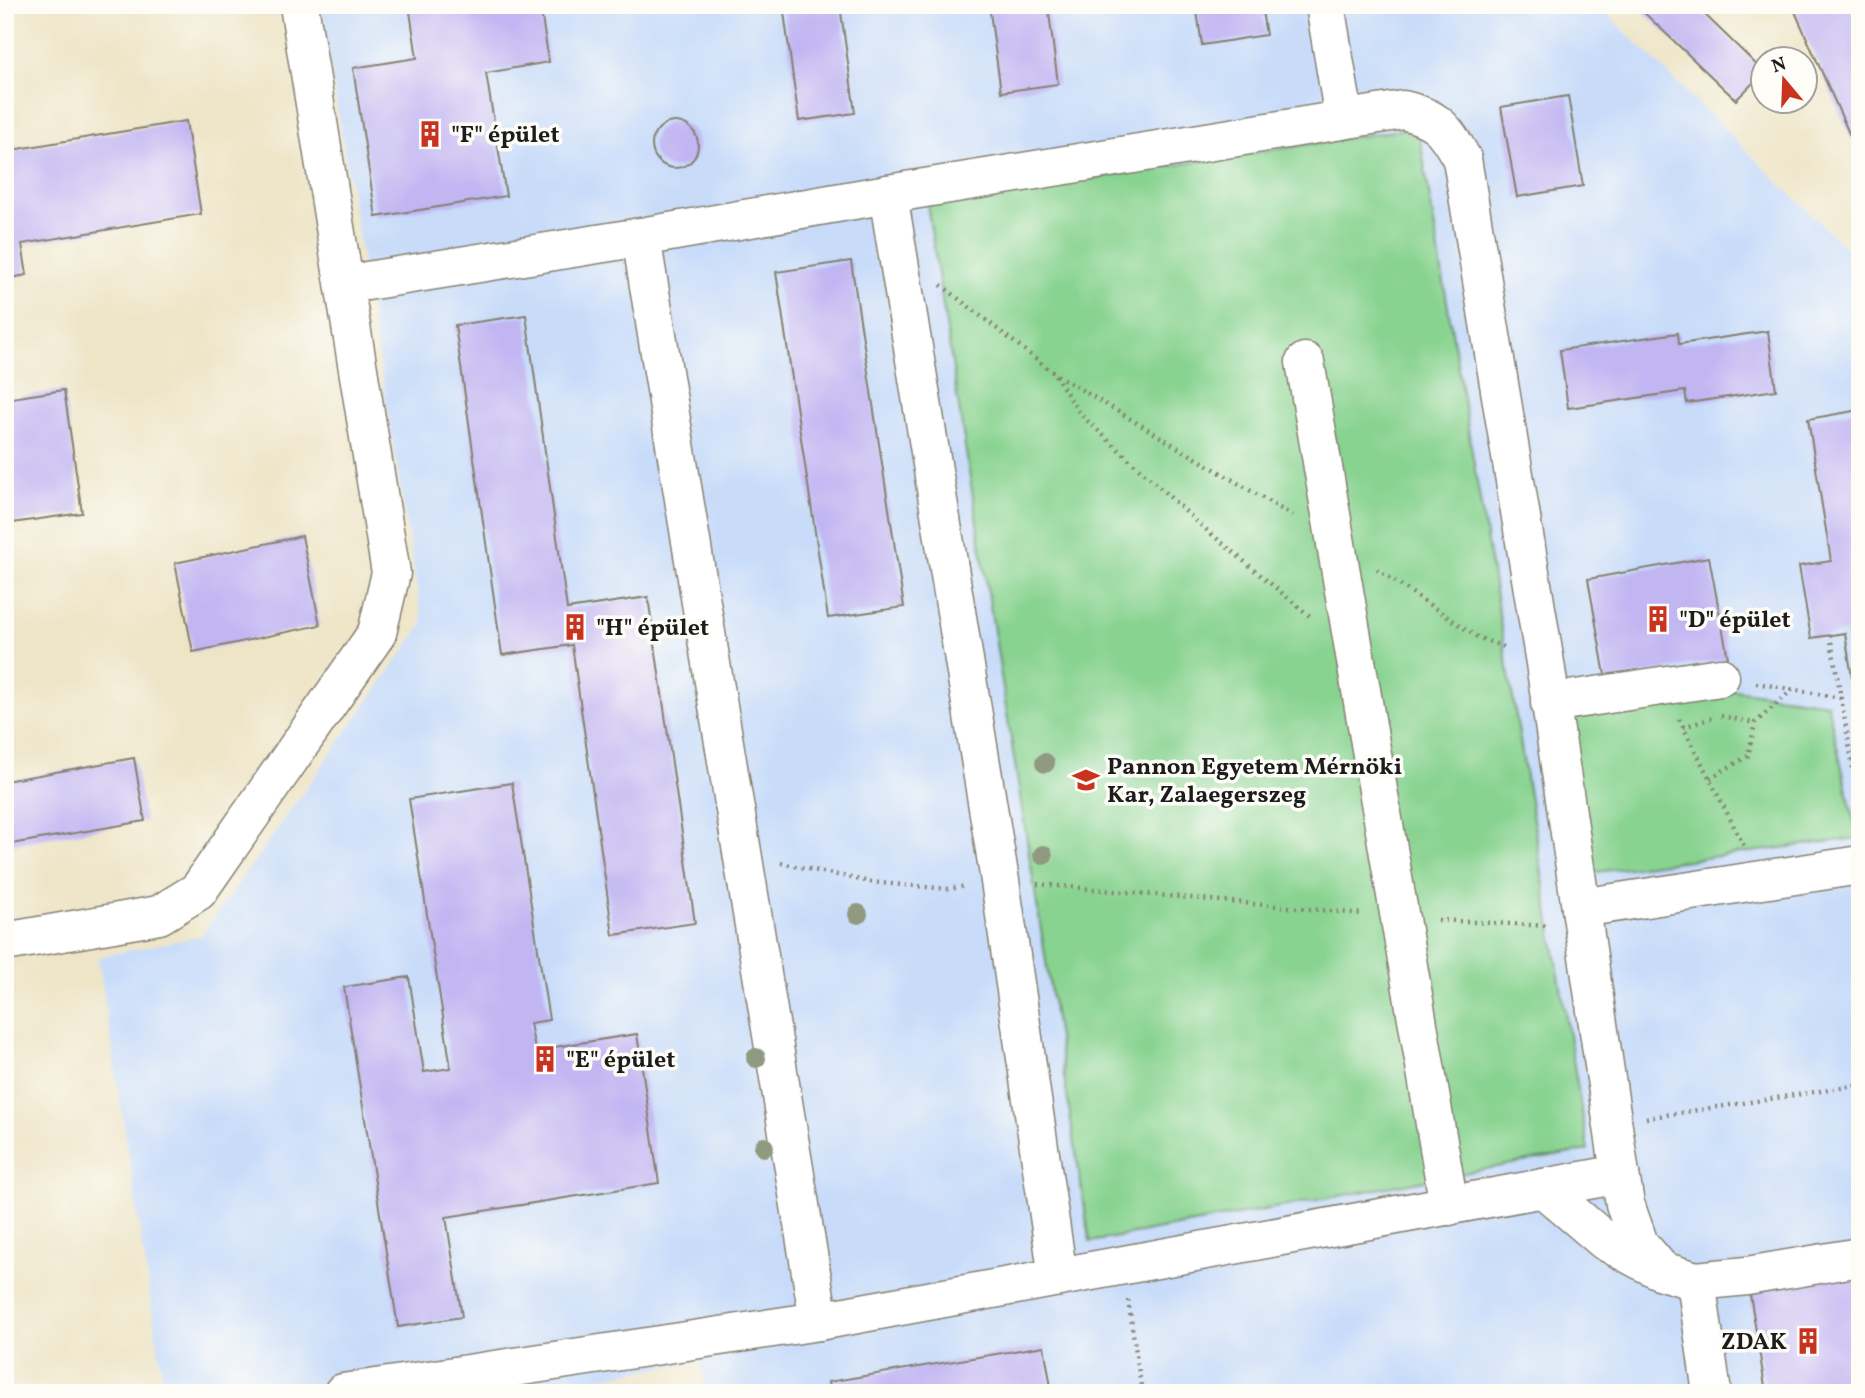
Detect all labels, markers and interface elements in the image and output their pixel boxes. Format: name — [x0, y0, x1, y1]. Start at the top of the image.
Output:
north arrow — [1750, 46, 1820, 116]
text: N — [1768, 51, 1790, 80]
building icon: "F" épület — [415, 119, 445, 149]
place label: "F" épület — [451, 119, 559, 153]
building icon: "D" épület — [1643, 604, 1673, 634]
place label: "D" épület — [1679, 604, 1791, 638]
building icon: "H" épület — [560, 612, 590, 642]
place label: "H" épület — [596, 612, 709, 646]
place label: Pannon Egyetem Mérnöki Kar, Zalaegerszeg — [1107, 751, 1402, 813]
school or university icon: Pannon Egyetem Mérnöki Kar, Zalaegerszeg — [1071, 765, 1101, 795]
building icon: "E" épület — [530, 1044, 560, 1074]
place label: "E" épület — [566, 1044, 675, 1078]
place label: ZDAK — [1721, 1326, 1788, 1360]
building icon: ZDAK — [1793, 1326, 1823, 1356]

